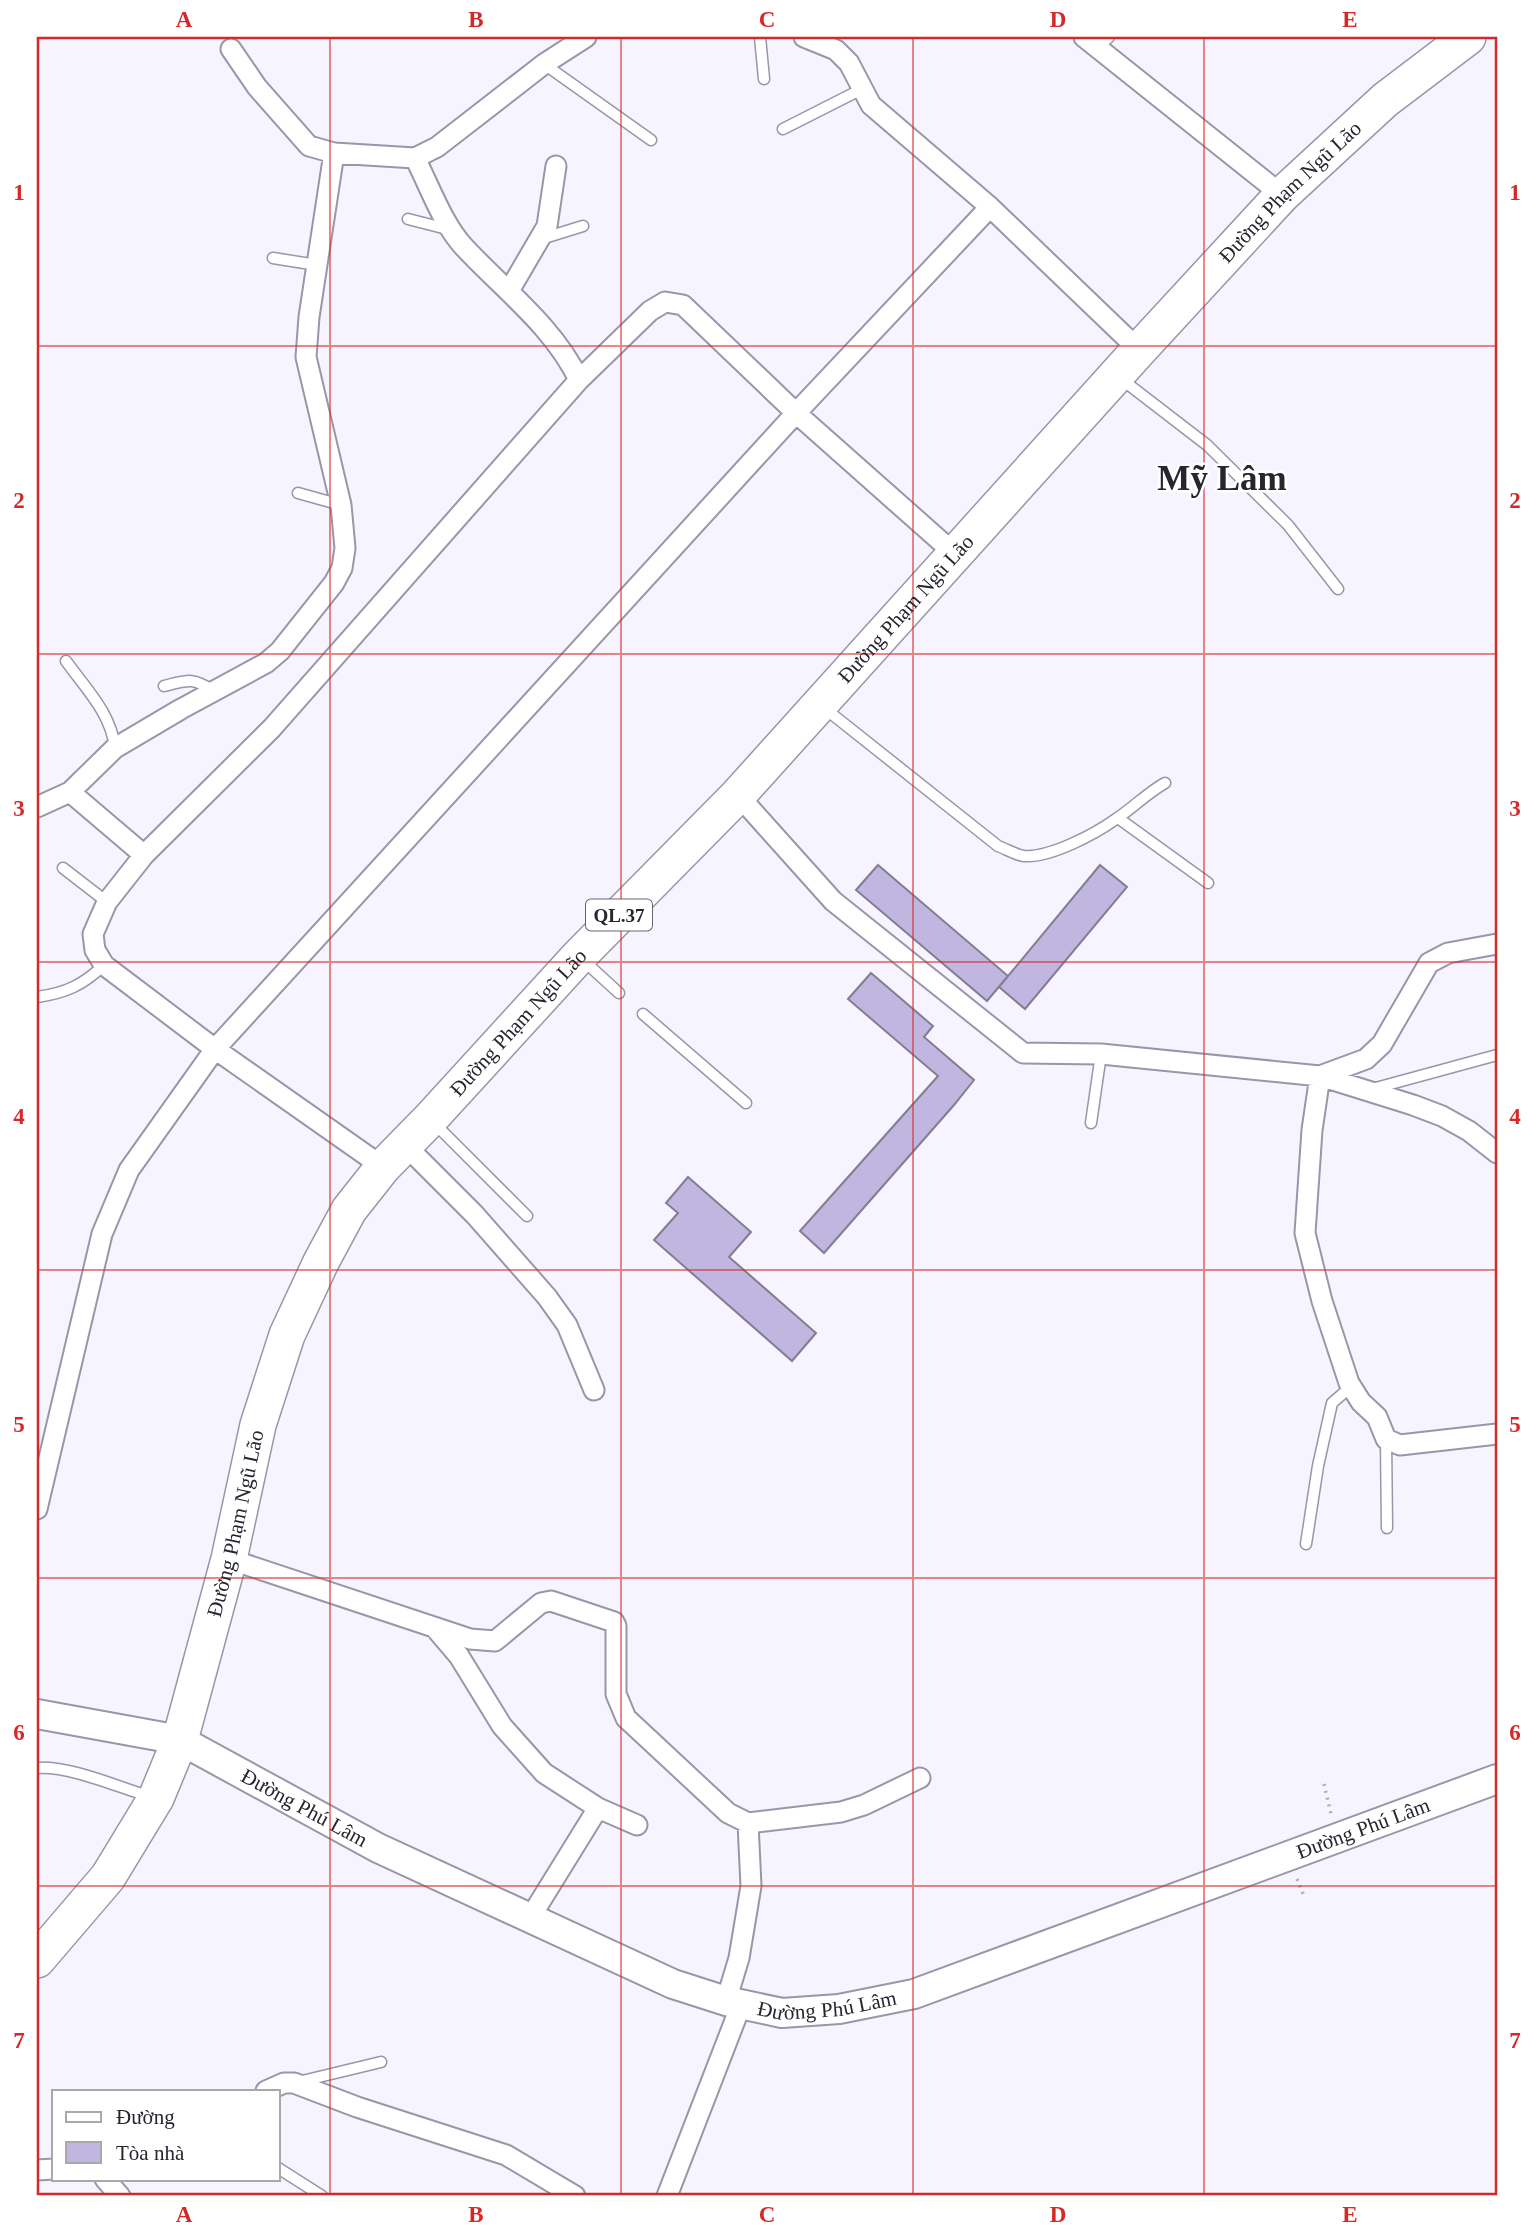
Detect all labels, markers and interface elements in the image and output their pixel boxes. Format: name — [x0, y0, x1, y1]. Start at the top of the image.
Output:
text: A — [176, 7, 193, 32]
text: B — [468, 7, 484, 32]
text: C — [759, 7, 775, 32]
text: D — [1050, 7, 1066, 32]
text: E — [1342, 7, 1358, 32]
street label: Đường Phạm Ngũ Lão — [1214, 116, 1366, 268]
text: 1 — [13, 180, 25, 205]
text: 1 — [1509, 180, 1521, 205]
district label: Mỹ Lâm — [1157, 459, 1287, 498]
text: 2 — [13, 488, 25, 513]
text: 2 — [1509, 488, 1521, 513]
street label: Đường Phạm Ngũ Lão — [833, 530, 979, 688]
text: 3 — [13, 796, 25, 821]
text: 3 — [1509, 796, 1521, 821]
road number: QL.37 — [586, 900, 652, 931]
street label: Đường Phạm Ngũ Lão — [445, 944, 591, 1101]
text: 4 — [13, 1104, 25, 1129]
text: 4 — [1509, 1104, 1521, 1129]
text: 5 — [13, 1412, 25, 1437]
text: 5 — [1509, 1412, 1521, 1437]
street label: Đường Phạm Ngũ Lão — [202, 1428, 269, 1620]
text: 6 — [13, 1720, 25, 1745]
text: 6 — [1509, 1720, 1521, 1745]
street label: Đường Phú Lâm — [237, 1764, 372, 1852]
street label: Đường Phú Lâm — [1293, 1793, 1433, 1864]
street label: Đường Phú Lâm — [755, 1986, 899, 2025]
text: 7 — [13, 2028, 25, 2053]
text: 7 — [1509, 2028, 1521, 2053]
legend — [52, 2090, 280, 2180]
text: Đường — [116, 2105, 175, 2129]
text: Tòa nhà — [116, 2141, 185, 2165]
text: A — [176, 2202, 193, 2227]
text: B — [468, 2202, 484, 2227]
text: C — [759, 2202, 775, 2227]
text: D — [1050, 2202, 1066, 2227]
text: E — [1342, 2202, 1358, 2227]

